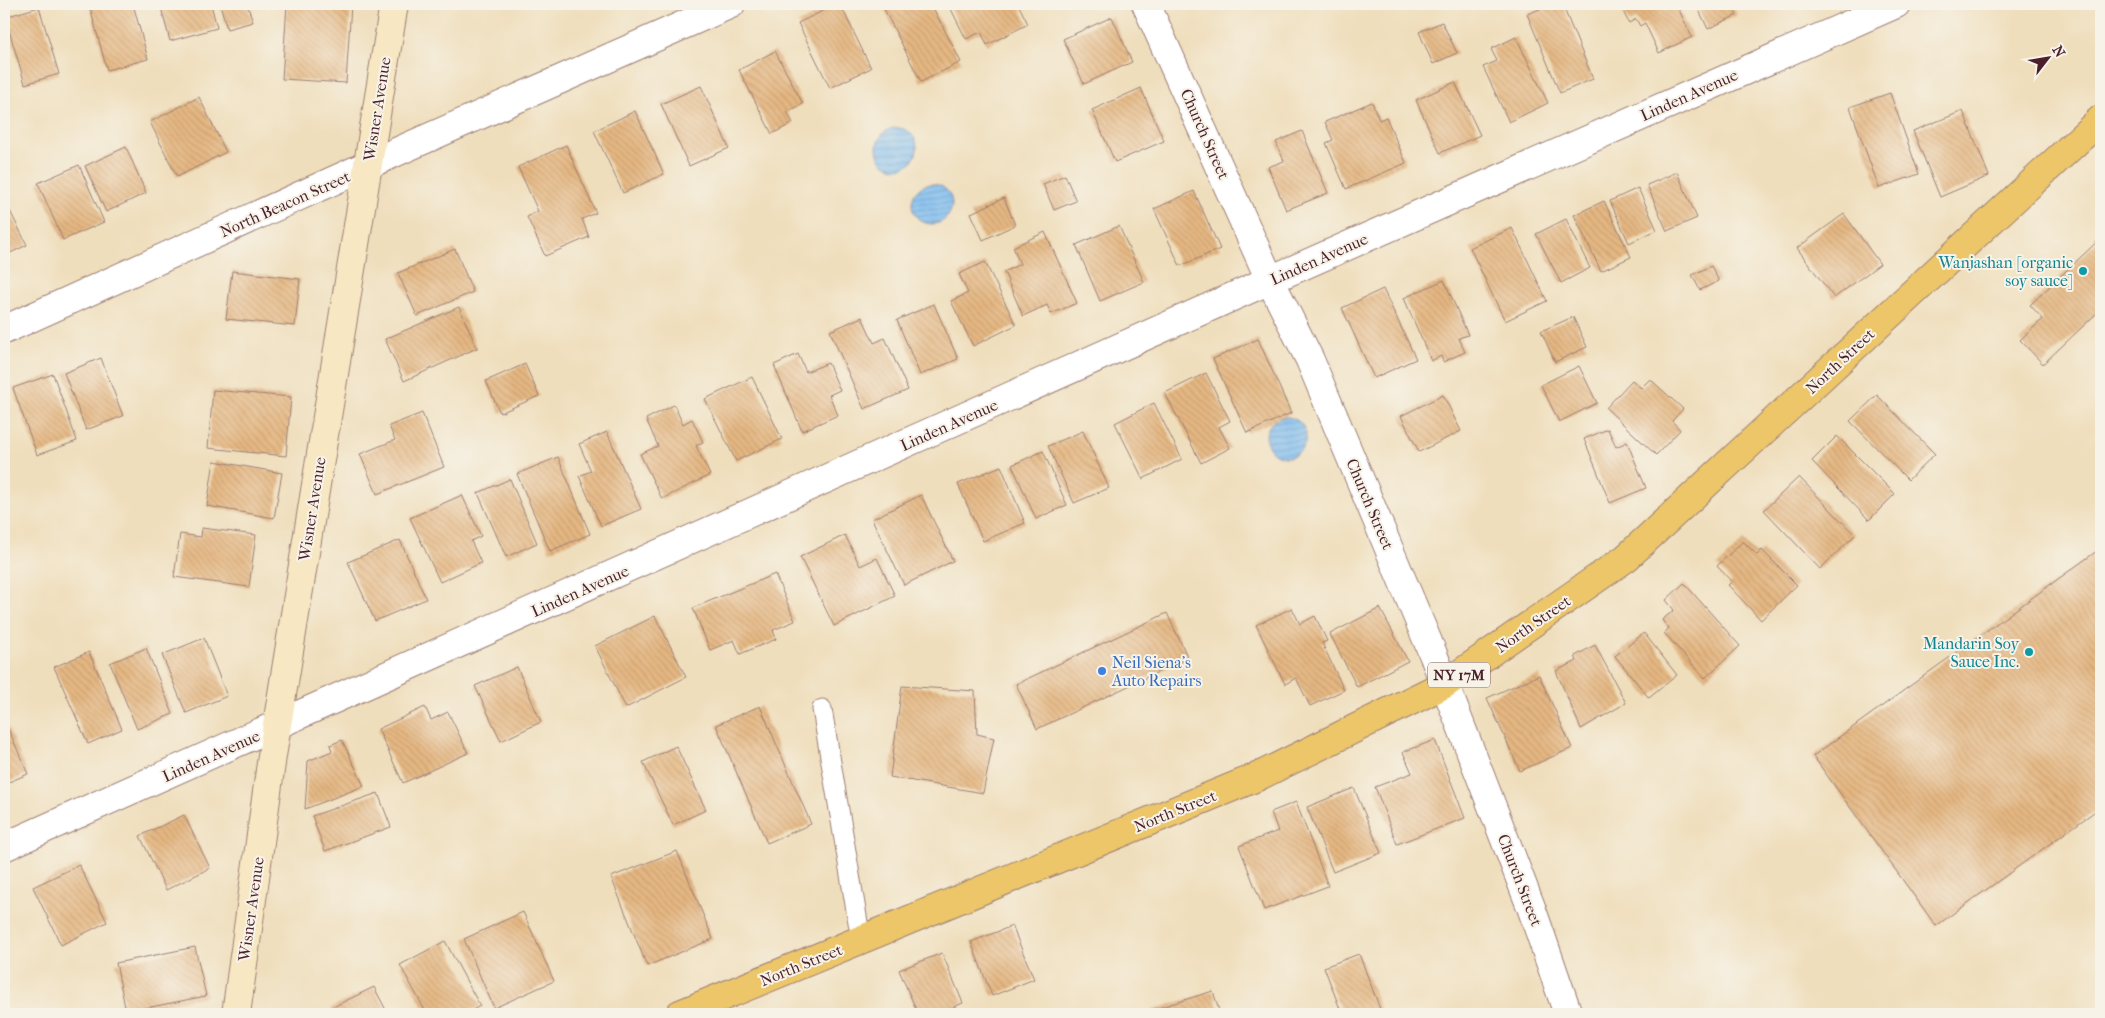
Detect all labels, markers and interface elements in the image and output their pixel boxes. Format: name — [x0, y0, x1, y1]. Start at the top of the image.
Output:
north arrow — [2022, 32, 2072, 82]
text: N — [2049, 43, 2069, 61]
street label: Wisner Avenue — [359, 55, 395, 163]
street label: Linden Avenue — [1637, 65, 1741, 125]
street label: Church Street — [1177, 86, 1234, 182]
street label: North Beacon Street — [217, 167, 353, 241]
street label: Linden Avenue — [1267, 229, 1371, 289]
place label: Wanjashan [organic soy sauce] — [1937, 253, 2073, 290]
marker: Wanjashan [organic soy sauce] — [2077, 265, 2089, 277]
street label: North Street — [1802, 324, 1879, 398]
street label: Linden Avenue — [897, 395, 1001, 455]
street label: Wisner Avenue — [294, 455, 330, 563]
street label: Church Street — [1342, 456, 1398, 553]
street label: Linden Avenue — [528, 561, 632, 621]
street label: North Street — [1492, 591, 1574, 657]
place label: Mandarin Soy Sauce Inc. — [1923, 634, 2019, 671]
marker: Mandarin Soy Sauce Inc. — [2023, 646, 2035, 658]
place label: Neil Siena's Auto Repairs — [1111, 653, 1201, 690]
road number: NY 17M — [1428, 662, 1490, 688]
marker: Neil Siena's Auto Repairs — [1096, 665, 1108, 677]
street label: Linden Avenue — [159, 726, 263, 786]
street label: North Street — [1131, 786, 1219, 836]
street label: Church Street — [1494, 831, 1546, 929]
street label: Wisner Avenue — [234, 855, 268, 963]
street label: North Street — [757, 940, 845, 990]

